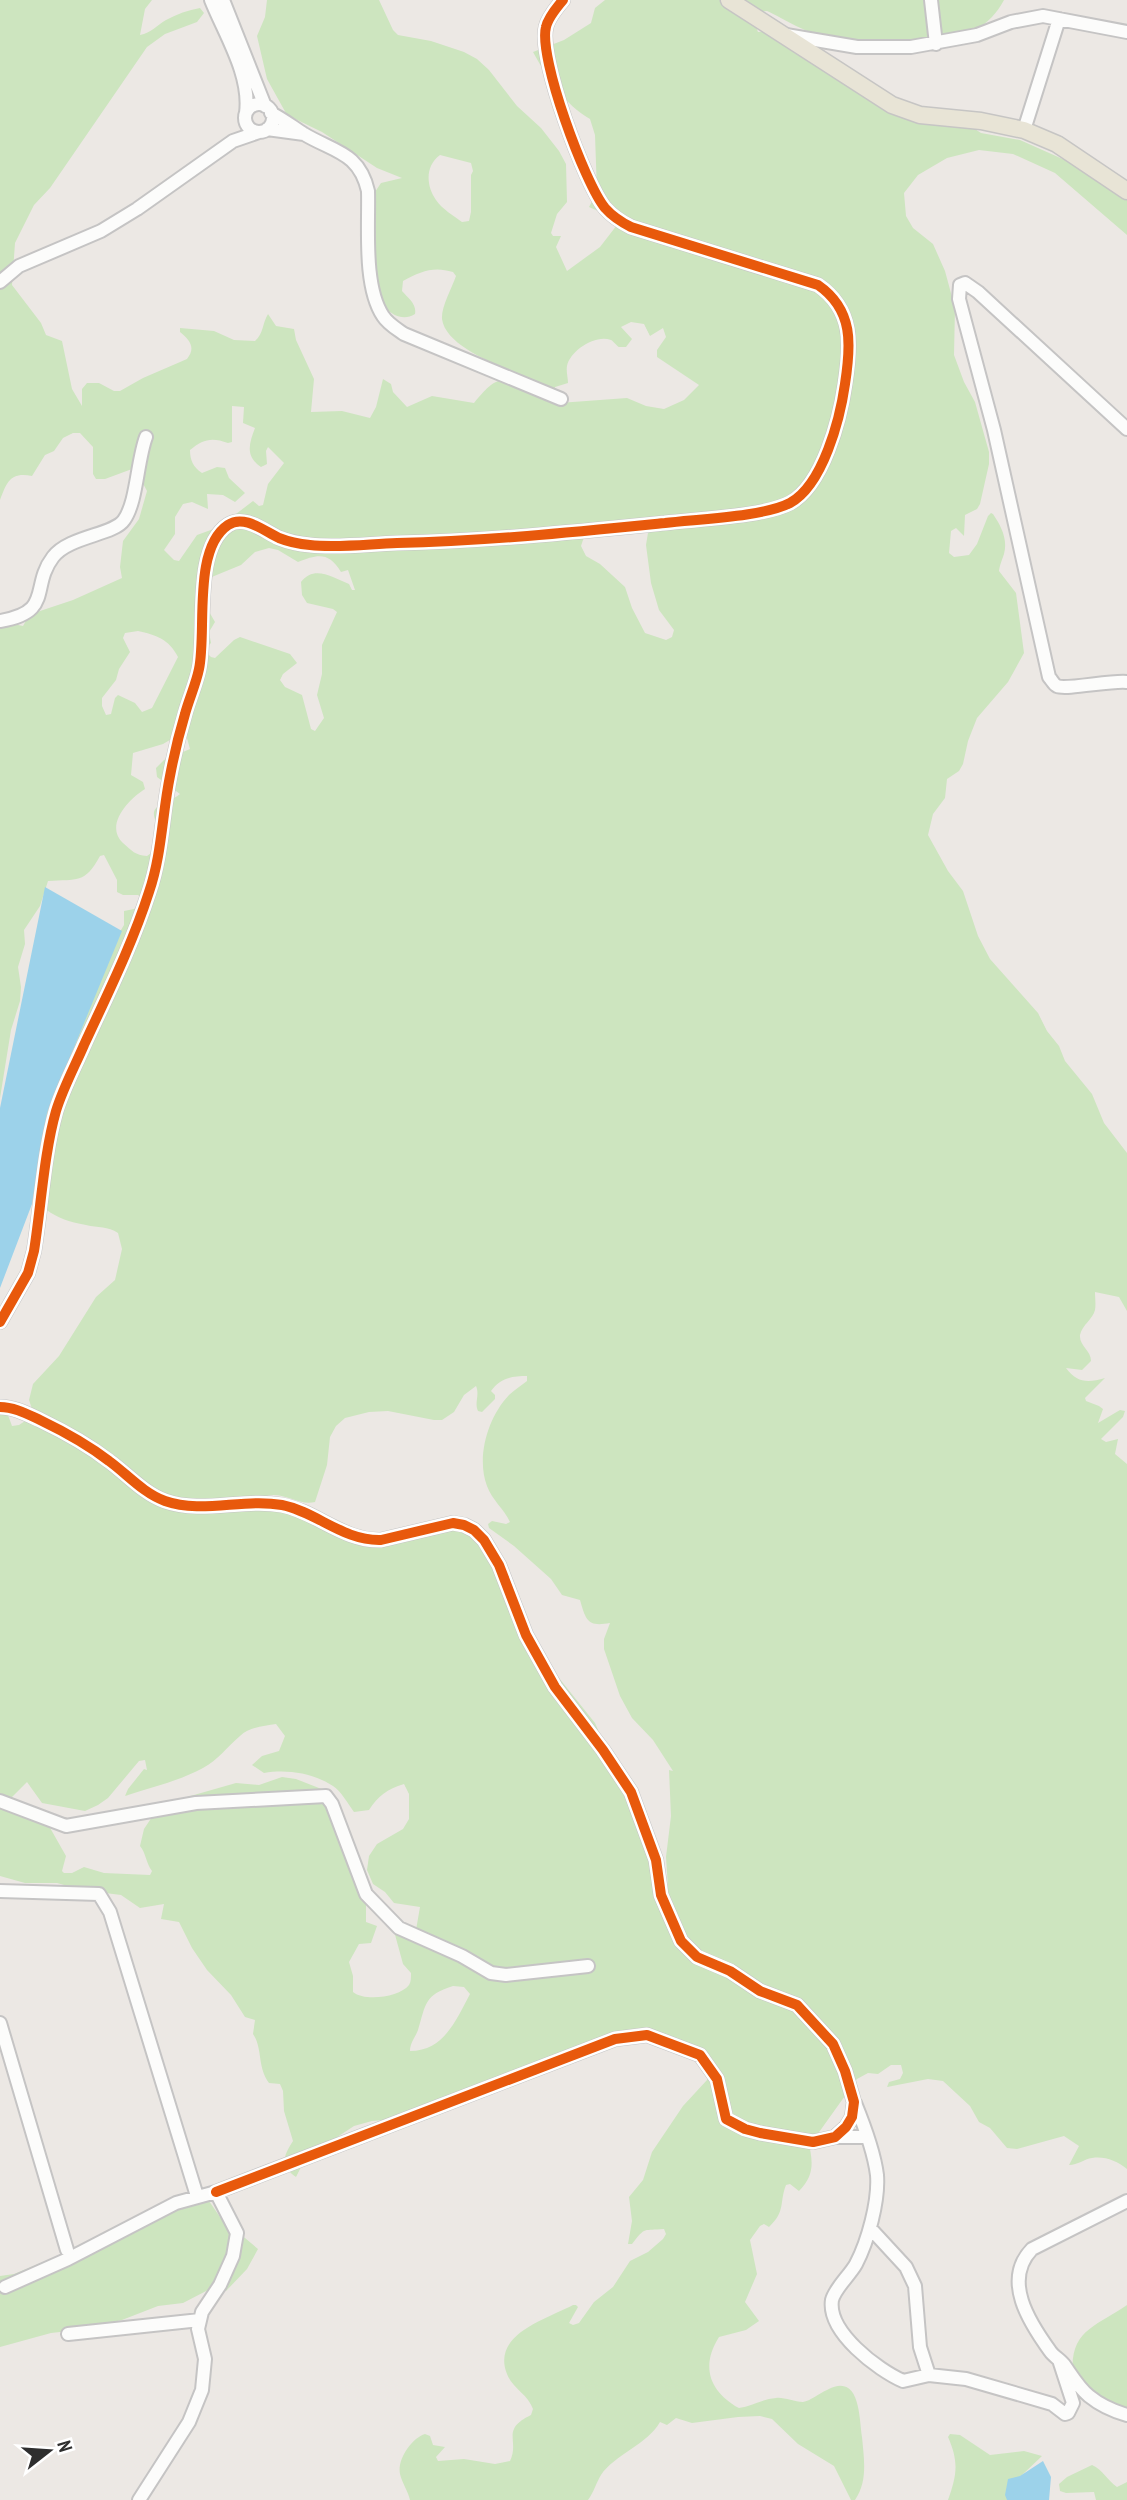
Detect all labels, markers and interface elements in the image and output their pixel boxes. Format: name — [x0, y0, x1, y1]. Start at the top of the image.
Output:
north arrow — [14, 2416, 84, 2486]
text: N — [52, 2438, 78, 2454]

